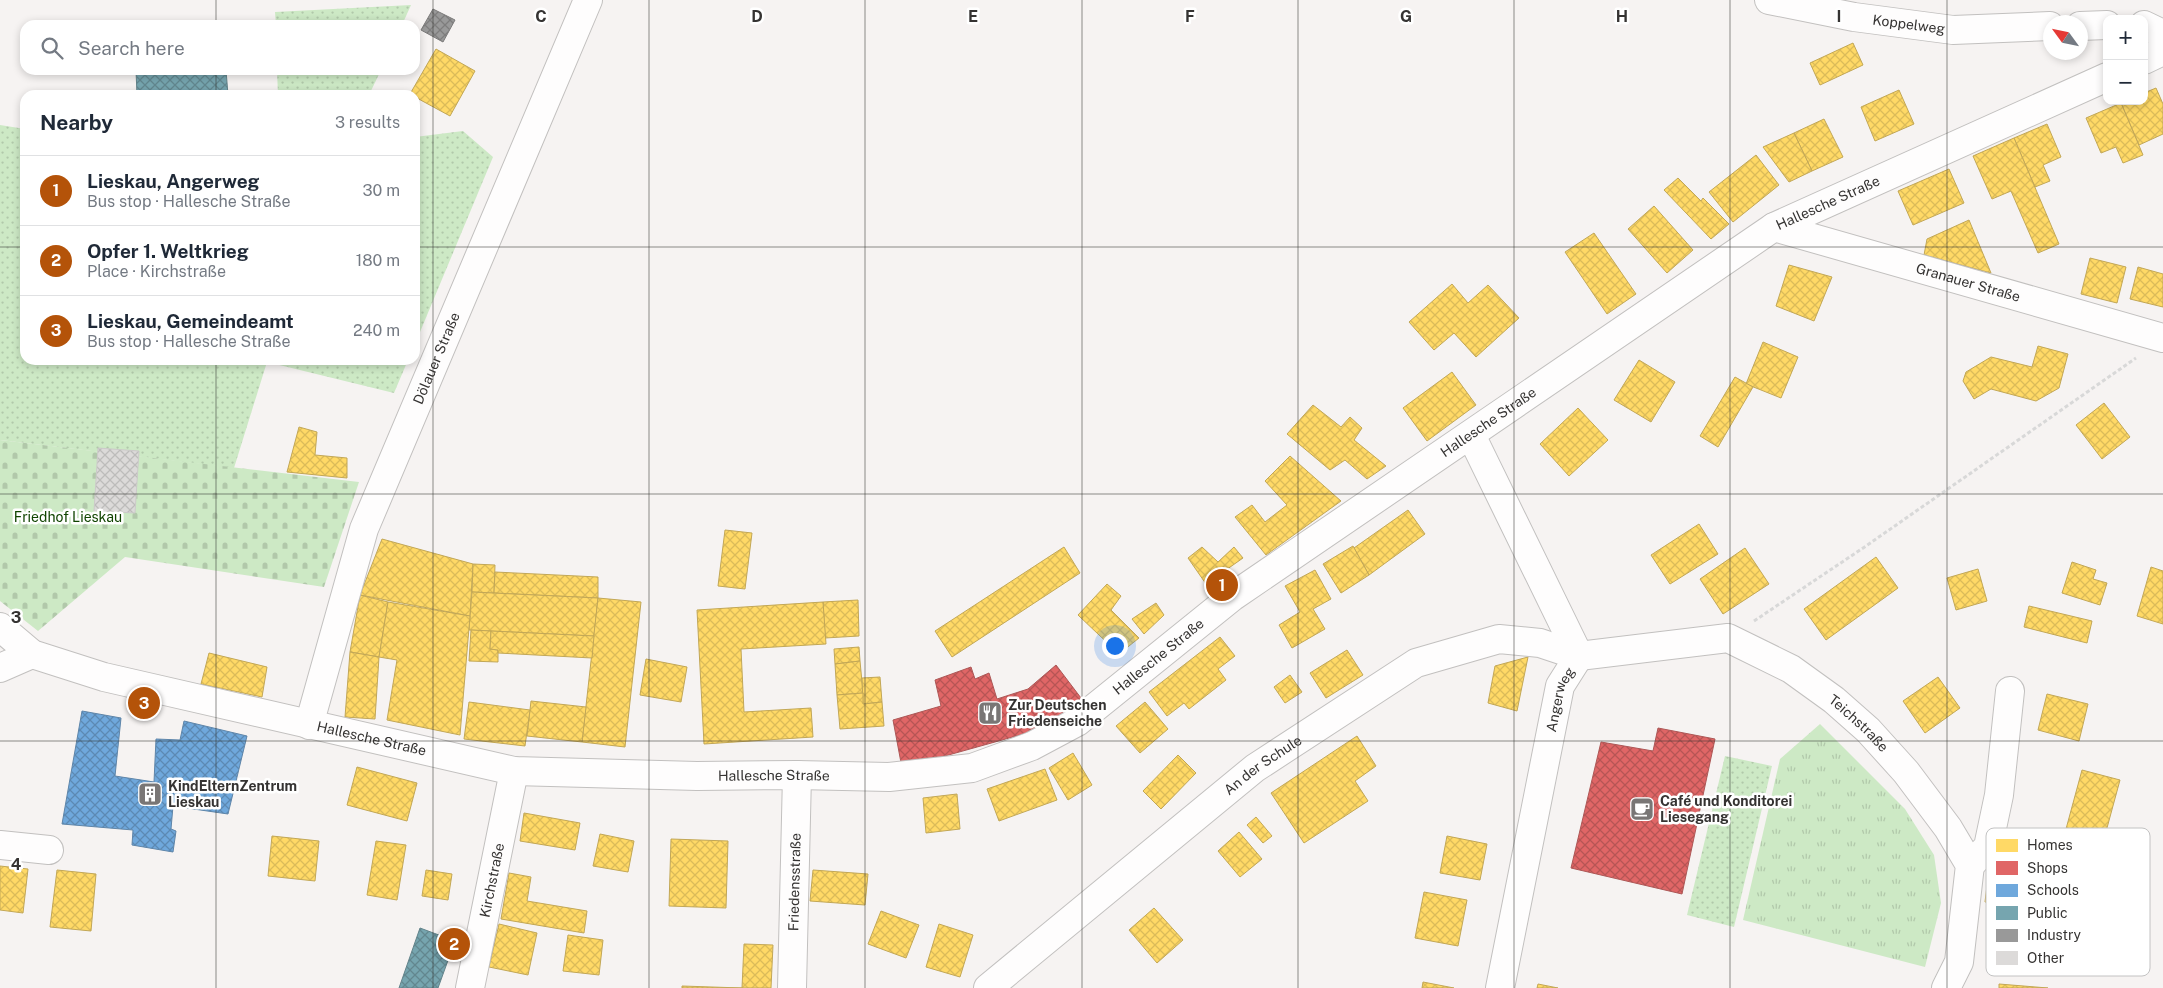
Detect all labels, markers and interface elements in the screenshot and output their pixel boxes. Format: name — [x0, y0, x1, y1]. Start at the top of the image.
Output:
text: C — [535, 7, 547, 26]
text: D — [751, 7, 763, 26]
text: E — [968, 7, 978, 26]
text: F — [1185, 7, 1195, 26]
text: G — [1400, 7, 1412, 26]
text: H — [1616, 7, 1628, 26]
text: I — [1837, 7, 1841, 26]
street label: Koppelweg — [1872, 12, 1946, 37]
north arrow — [2043, 15, 2088, 60]
map controls — [2103, 15, 2148, 105]
button: + — [2103, 15, 2148, 60]
search box — [20, 20, 420, 75]
icon: search — [38, 34, 66, 62]
text: Search here — [78, 37, 185, 59]
button: − — [2103, 60, 2148, 105]
text: Nearby — [40, 110, 113, 135]
text: 3 results — [335, 113, 400, 132]
text: Lieskau, Angerweg — [87, 170, 259, 192]
street label: Hallesche Straße — [1774, 172, 1882, 233]
text: 1 — [53, 181, 59, 200]
text: 30 m — [363, 181, 400, 200]
text: Bus stop · Hallesche Straße — [87, 192, 291, 211]
text: Opfer 1. Weltkrieg — [87, 240, 249, 262]
text: 2 — [51, 251, 61, 270]
text: 180 m — [356, 251, 400, 270]
street label: Granauer Straße — [1914, 260, 2022, 305]
text: Place · Kirchstraße — [87, 262, 226, 281]
text: Lieskau, Gemeindeamt — [87, 310, 294, 332]
street label: Dölauer Straße — [410, 310, 463, 407]
text: 3 — [51, 321, 61, 340]
text: 240 m — [353, 321, 400, 340]
text: Bus stop · Hallesche Straße — [87, 332, 291, 351]
street label: Hallesche Straße — [1438, 384, 1539, 460]
park label: Friedhof Lieskau — [14, 509, 122, 525]
pin: 1 — [1206, 566, 1238, 604]
text: 3 — [11, 608, 21, 627]
street label: Hallesche Straße — [1110, 615, 1207, 698]
your location — [1102, 633, 1128, 659]
street label: Angerweg — [1543, 664, 1578, 733]
pin: 3 — [128, 684, 160, 722]
street label: Teichstraße — [1826, 691, 1892, 755]
place label: Zur Deutschen Friedenseiche — [1008, 697, 1106, 729]
restaurant icon: Zur Deutschen Friedenseiche — [977, 700, 1003, 726]
street label: Hallesche Straße — [315, 718, 428, 759]
street label: An der Schule — [1221, 732, 1304, 798]
street label: Hallesche Straße — [718, 767, 830, 784]
place label: KindElternZentrum Lieskau — [168, 778, 297, 810]
building icon: KindElternZentrum Lieskau — [137, 781, 163, 807]
place label: Café und Konditorei Liesegang — [1660, 793, 1792, 825]
cafe icon: Café und Konditorei Liesegang — [1629, 796, 1655, 822]
legend — [1986, 828, 2150, 976]
street label: Friedensstraße — [785, 833, 804, 931]
text: Homes — [2027, 837, 2073, 853]
street label: Kirchstraße — [477, 841, 507, 919]
text: 4 — [11, 855, 22, 874]
text: Shops — [2027, 860, 2068, 876]
text: Schools — [2027, 882, 2079, 898]
text: Public — [2027, 905, 2068, 921]
pin: 2 — [438, 925, 470, 963]
text: Industry — [2027, 927, 2082, 943]
text: Other — [2027, 950, 2064, 966]

